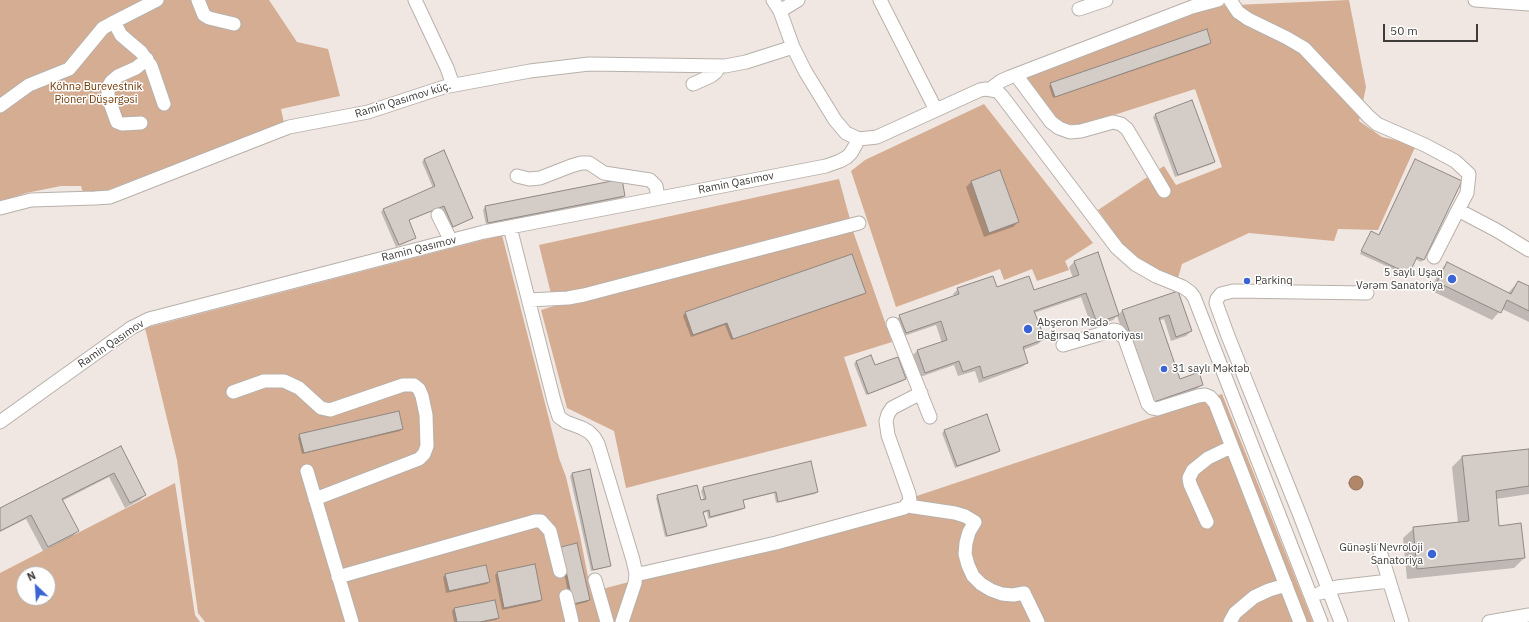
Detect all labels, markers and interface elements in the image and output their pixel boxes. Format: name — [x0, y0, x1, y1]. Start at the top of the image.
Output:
scale bar — [1385, 16, 1480, 42]
text: 50 m — [1390, 23, 1418, 38]
street label: Ramin Qasımov küç. — [353, 79, 453, 121]
park label: Köhnə Burevestnik Pioner Düşərgəsi — [50, 80, 142, 106]
street label: Ramin Qasımov — [697, 169, 775, 197]
street label: Ramin Qasımov — [380, 233, 458, 265]
place label: 5 saylı Uşaq Vərəm Sanatoriya — [1356, 266, 1443, 292]
marker: 5 saylı Uşaq Vərəm Sanatoriya — [1446, 273, 1458, 285]
place label: Parkinq — [1255, 274, 1293, 288]
marker: Parkinq — [1242, 276, 1252, 286]
place label: Abşeron Mədə Bağırsaq Sanatoriyası — [1037, 316, 1143, 342]
street label: Ramin Qasımov — [75, 317, 147, 371]
marker: Abşeron Mədə Bağırsaq Sanatoriyası — [1022, 323, 1034, 335]
place label: 31 saylı Məktəb — [1172, 362, 1250, 376]
marker: 31 saylı Məktəb — [1159, 364, 1169, 374]
place label: Günəşli Nevroloji Sanatoriya — [1339, 541, 1423, 567]
marker: Günəşli Nevroloji Sanatoriya — [1426, 548, 1438, 560]
north arrow — [16, 566, 56, 606]
text: N — [25, 568, 38, 584]

